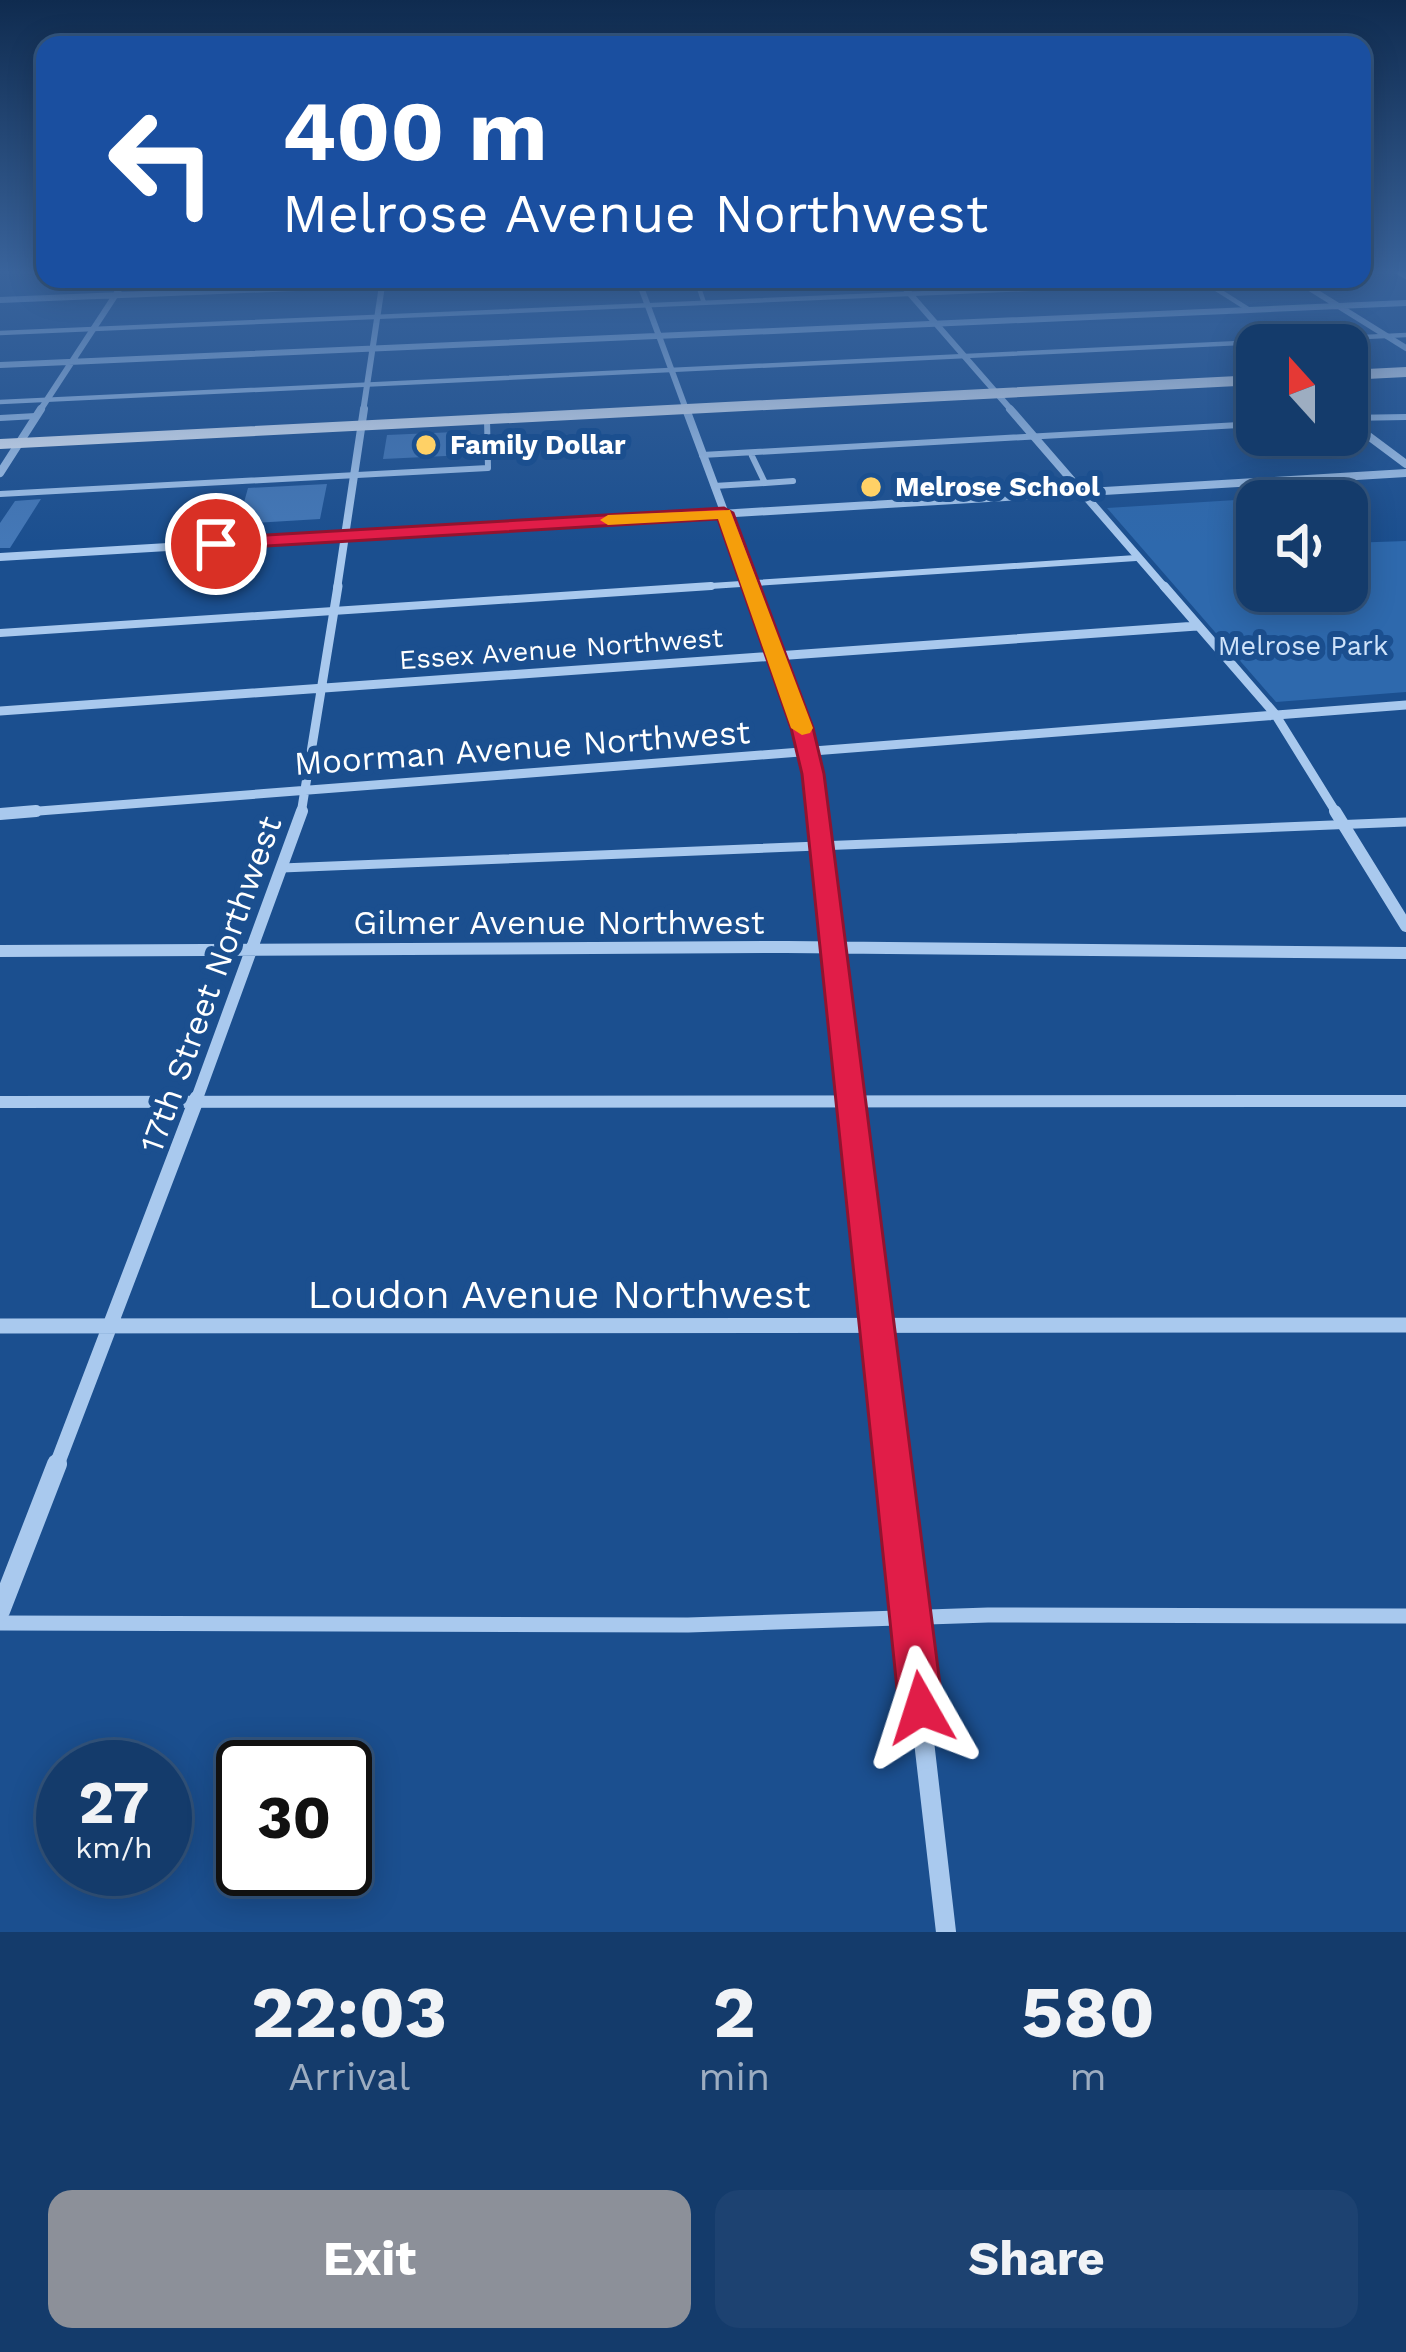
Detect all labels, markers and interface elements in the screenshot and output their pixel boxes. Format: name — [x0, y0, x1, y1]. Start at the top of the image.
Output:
text: 400 m — [282, 82, 548, 180]
icon: left — [84, 84, 240, 240]
text: Melrose Avenue Northwest — [282, 182, 988, 245]
north arrow — [1236, 324, 1368, 456]
map controls — [1236, 324, 1368, 612]
place label: Family Dollar — [450, 429, 626, 461]
marker: Family Dollar — [413, 432, 439, 458]
place label: Melrose School — [895, 471, 1100, 503]
marker: Melrose School — [858, 474, 884, 500]
button: sound — [1236, 480, 1368, 612]
pin — [165, 493, 267, 595]
icon: arrive — [183, 511, 249, 577]
street label: Essex Avenue Northwest — [398, 622, 724, 676]
park label: Melrose Park — [1218, 630, 1388, 662]
street label: Moorman Avenue Northwest — [293, 712, 752, 783]
street label: 17th Street Northwest — [131, 811, 290, 1158]
street label: Gilmer Avenue Northwest — [353, 903, 765, 942]
street label: Loudon Avenue Northwest — [307, 1272, 811, 1317]
position arrow — [858, 1645, 984, 1771]
speed limit sign: 30 — [216, 1740, 372, 1896]
text: 27 — [78, 1767, 150, 1838]
text: km/h — [75, 1830, 153, 1865]
text: 22:03 — [251, 1970, 447, 2054]
text: 2 — [713, 1970, 756, 2054]
text: 580 — [1021, 1970, 1155, 2054]
text: Arrival — [288, 2054, 410, 2099]
text: min — [698, 2054, 770, 2099]
text: m — [1069, 2054, 1107, 2099]
button: Exit — [48, 2190, 691, 2328]
button: Share — [715, 2190, 1358, 2328]

